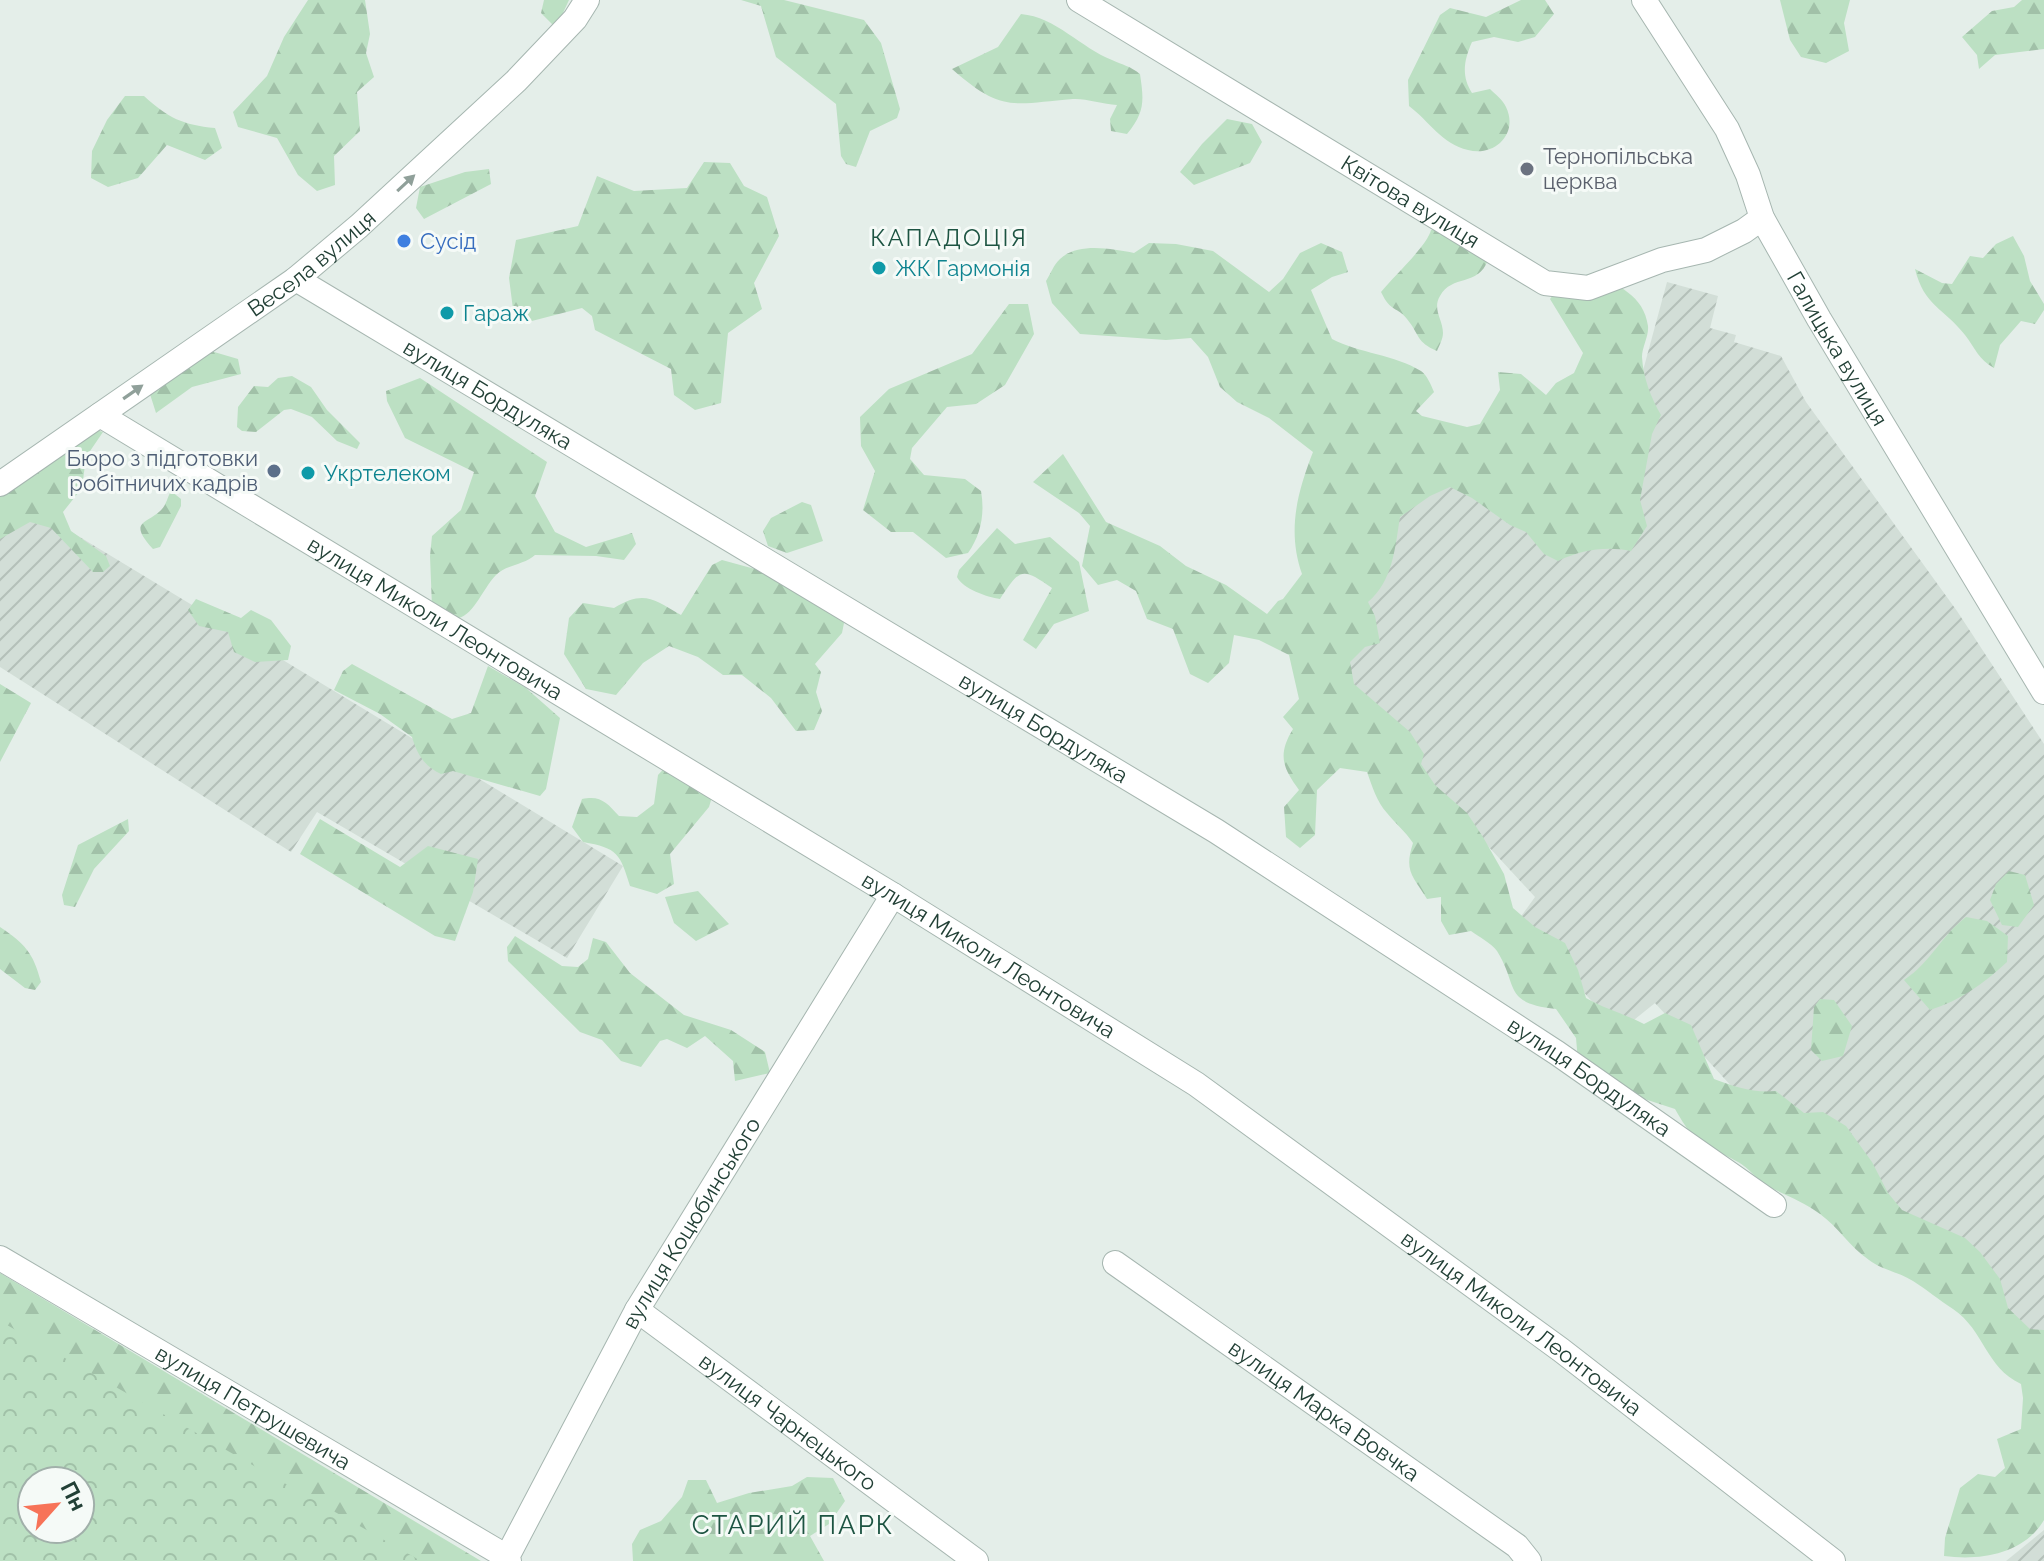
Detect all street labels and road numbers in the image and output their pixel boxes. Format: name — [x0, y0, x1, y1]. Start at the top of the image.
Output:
street label: Квітова вулиця — [1337, 150, 1484, 253]
street label: Весела вулиця — [242, 204, 381, 322]
street label: Галицька вулиця — [1782, 267, 1893, 430]
street label: вулиця Бордуляка — [399, 334, 577, 455]
street label: вулиця Миколи Леонтовича — [303, 531, 568, 705]
street label: вулиця Бордуляка — [955, 667, 1133, 788]
street label: вулиця Миколи Леонтовича — [858, 866, 1120, 1043]
street label: вулиця Бордуляка — [1503, 1012, 1676, 1142]
street label: вулиця Коцюбинського — [616, 1112, 766, 1333]
street label: вулиця Миколи Леонтовича — [1396, 1225, 1647, 1421]
street label: вулиця Марка Вовчка — [1224, 1334, 1425, 1486]
street label: вулиця Петрушевича — [151, 1340, 355, 1475]
street label: вулиця Чарнецького — [694, 1348, 882, 1496]

